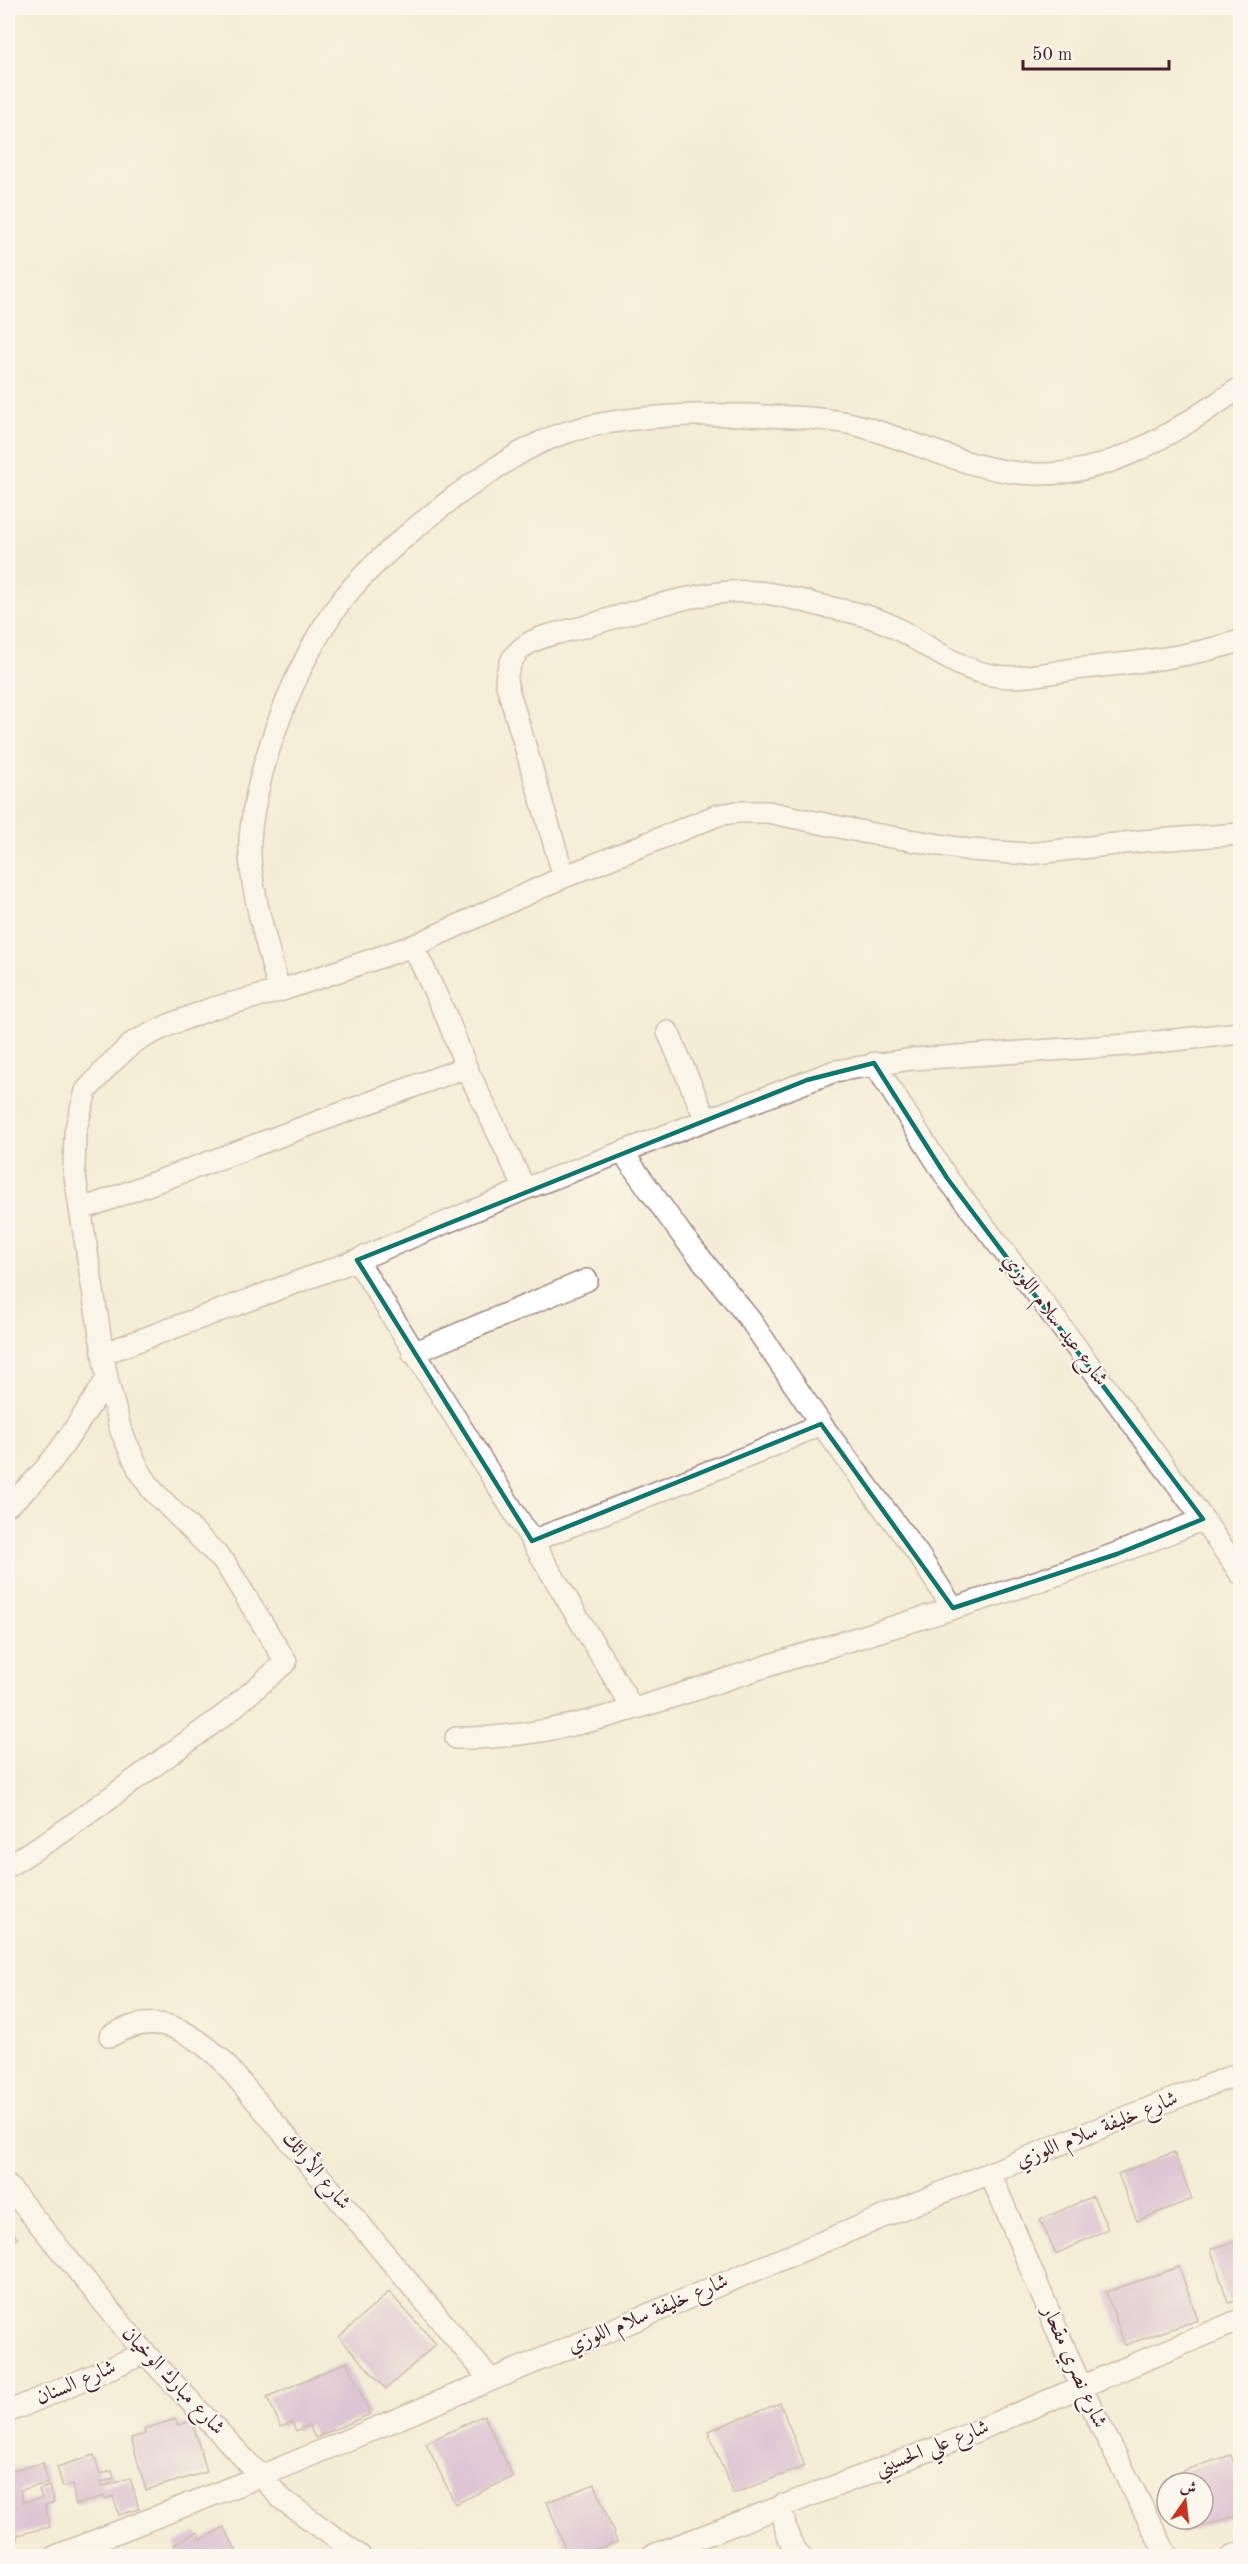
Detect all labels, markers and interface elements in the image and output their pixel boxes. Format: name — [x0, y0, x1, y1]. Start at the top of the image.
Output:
scale bar — [1023, 33, 1168, 71]
text: 50 m — [1032, 46, 1072, 64]
street label: شارع عيد سلام اللوزي — [994, 1250, 1111, 1394]
street label: شارع خليفة سلام اللوزي — [1013, 2088, 1183, 2178]
street label: شارع الأرائك — [273, 2124, 359, 2218]
street label: شارع خليفة سلام اللوزي — [564, 2271, 734, 2363]
street label: شارع نصري مقحار — [1031, 2301, 1110, 2434]
street label: شارع مبارك الوخيان — [113, 2322, 229, 2443]
street label: شارع السنان — [33, 2357, 121, 2415]
street label: شارع علي الحسيني — [872, 2417, 995, 2487]
north arrow — [1155, 2471, 1215, 2531]
text: ش — [1179, 2479, 1198, 2498]

